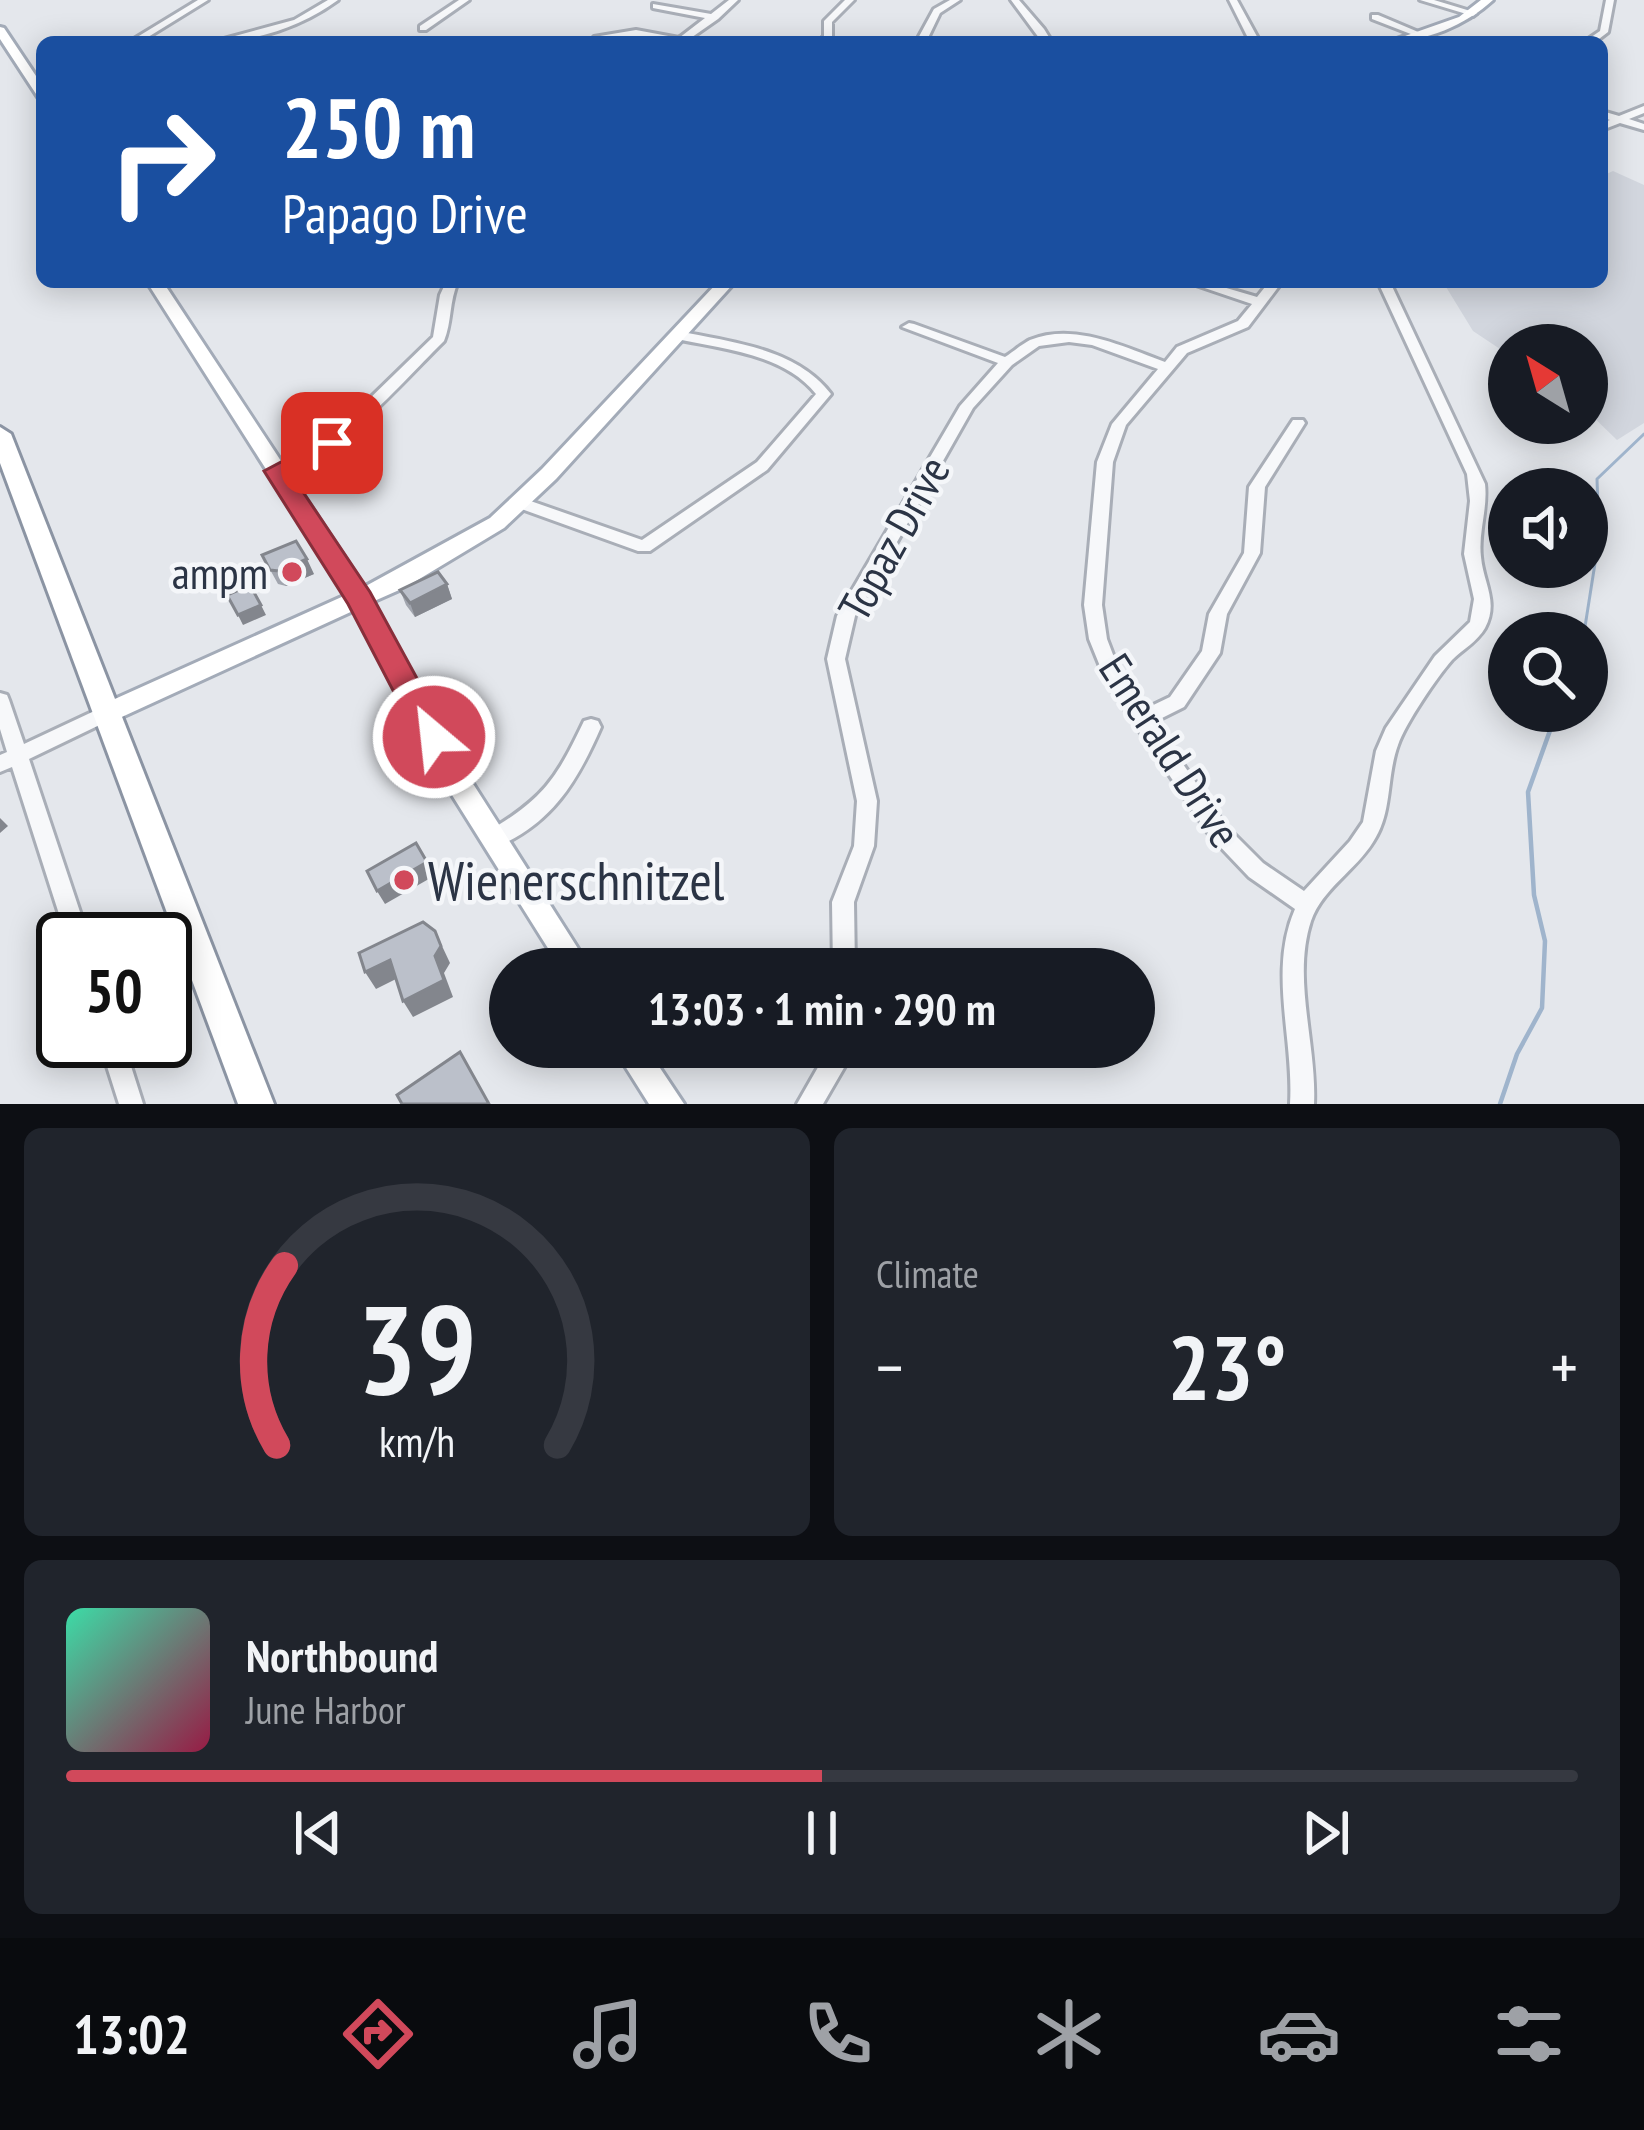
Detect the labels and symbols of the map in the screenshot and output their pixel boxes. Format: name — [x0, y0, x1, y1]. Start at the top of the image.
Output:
north arrow — [1488, 324, 1608, 444]
pin — [281, 392, 383, 494]
street label: Topaz Drive — [824, 446, 962, 630]
place label: ampm — [172, 543, 268, 601]
marker: ampm — [279, 559, 305, 585]
street label: Emerald Drive — [1087, 642, 1255, 858]
position arrow — [371, 674, 497, 800]
place label: Wienerschnitzel — [428, 845, 725, 915]
marker: Wienerschnitzel — [391, 867, 417, 893]
speed limit sign: 50 — [36, 912, 192, 1068]

